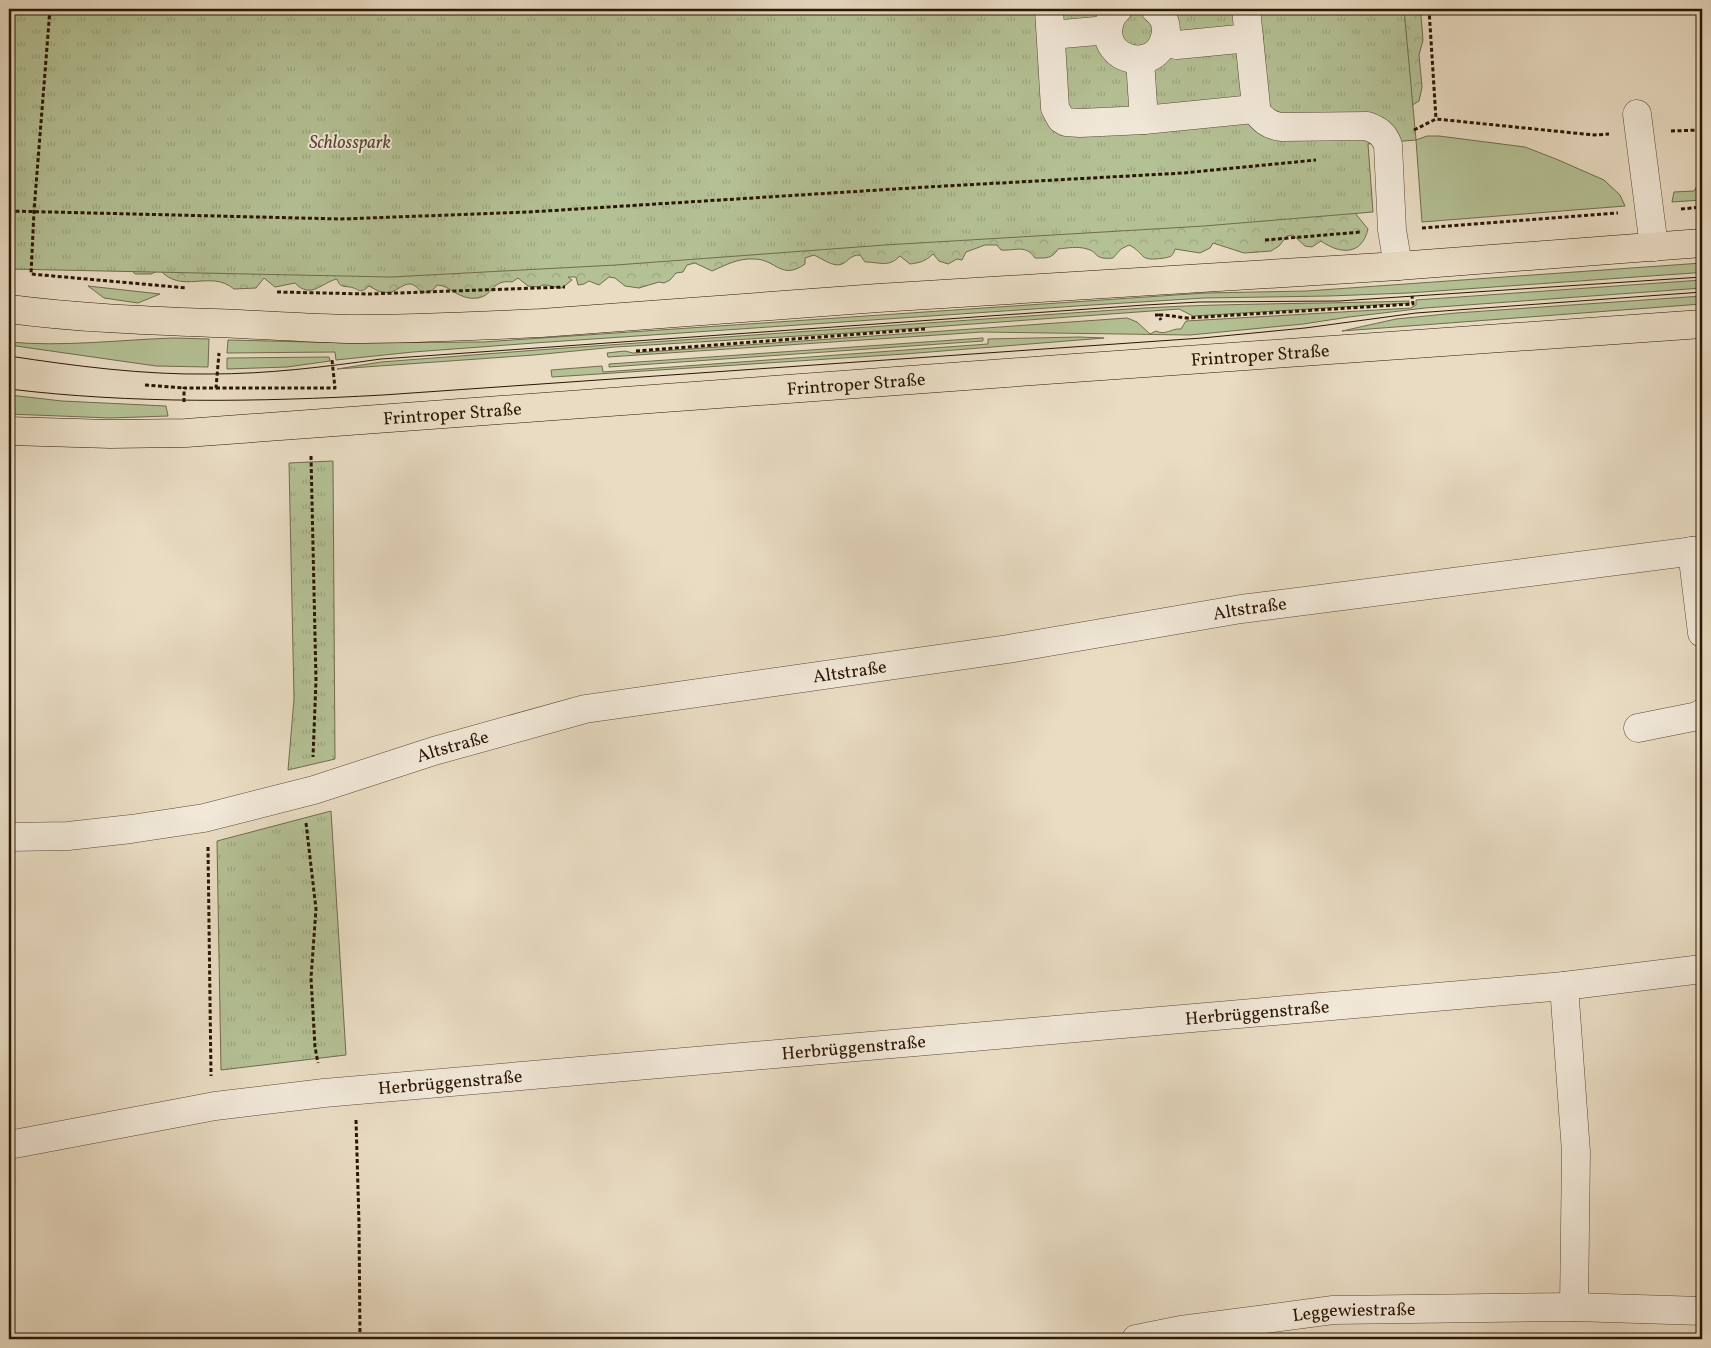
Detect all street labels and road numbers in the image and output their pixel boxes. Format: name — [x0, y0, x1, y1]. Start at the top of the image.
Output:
street label: Frintroper Straße — [1190, 339, 1330, 374]
street label: Frintroper Straße — [786, 368, 926, 403]
street label: Frintroper Straße — [382, 397, 523, 433]
street label: Altstraße — [1211, 592, 1288, 628]
street label: Altstraße — [811, 655, 888, 691]
street label: Altstraße — [413, 725, 492, 770]
street label: Herbrüggenstraße — [1184, 995, 1330, 1033]
street label: Herbrüggenstraße — [781, 1030, 927, 1067]
street label: Herbrüggenstraße — [377, 1065, 523, 1102]
street label: Leggewiestraße — [1291, 1298, 1416, 1329]

